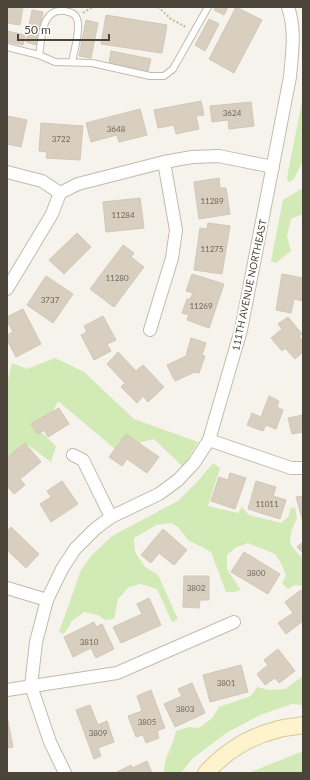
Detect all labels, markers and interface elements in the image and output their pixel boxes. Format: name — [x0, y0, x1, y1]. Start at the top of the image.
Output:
scale bar — [18, 16, 109, 42]
text: 50 m — [24, 22, 51, 37]
house number: 3624 — [223, 108, 242, 118]
house number: 3648 — [107, 124, 126, 134]
house number: 3722 — [52, 134, 71, 144]
house number: 11289 — [200, 196, 224, 206]
house number: 11284 — [111, 210, 135, 220]
street label: 111TH AVENUE NORTHEAST — [229, 218, 269, 352]
house number: 11275 — [200, 244, 224, 254]
house number: 11280 — [105, 273, 129, 283]
house number: 3737 — [41, 295, 60, 305]
house number: 11269 — [189, 301, 213, 311]
house number: 11011 — [255, 499, 279, 509]
house number: 3800 — [247, 568, 266, 578]
house number: 3802 — [187, 583, 206, 593]
house number: 3810 — [80, 637, 99, 647]
house number: 3801 — [217, 678, 236, 688]
house number: 3803 — [176, 704, 195, 714]
house number: 3805 — [138, 717, 157, 727]
house number: 3809 — [89, 728, 108, 738]

